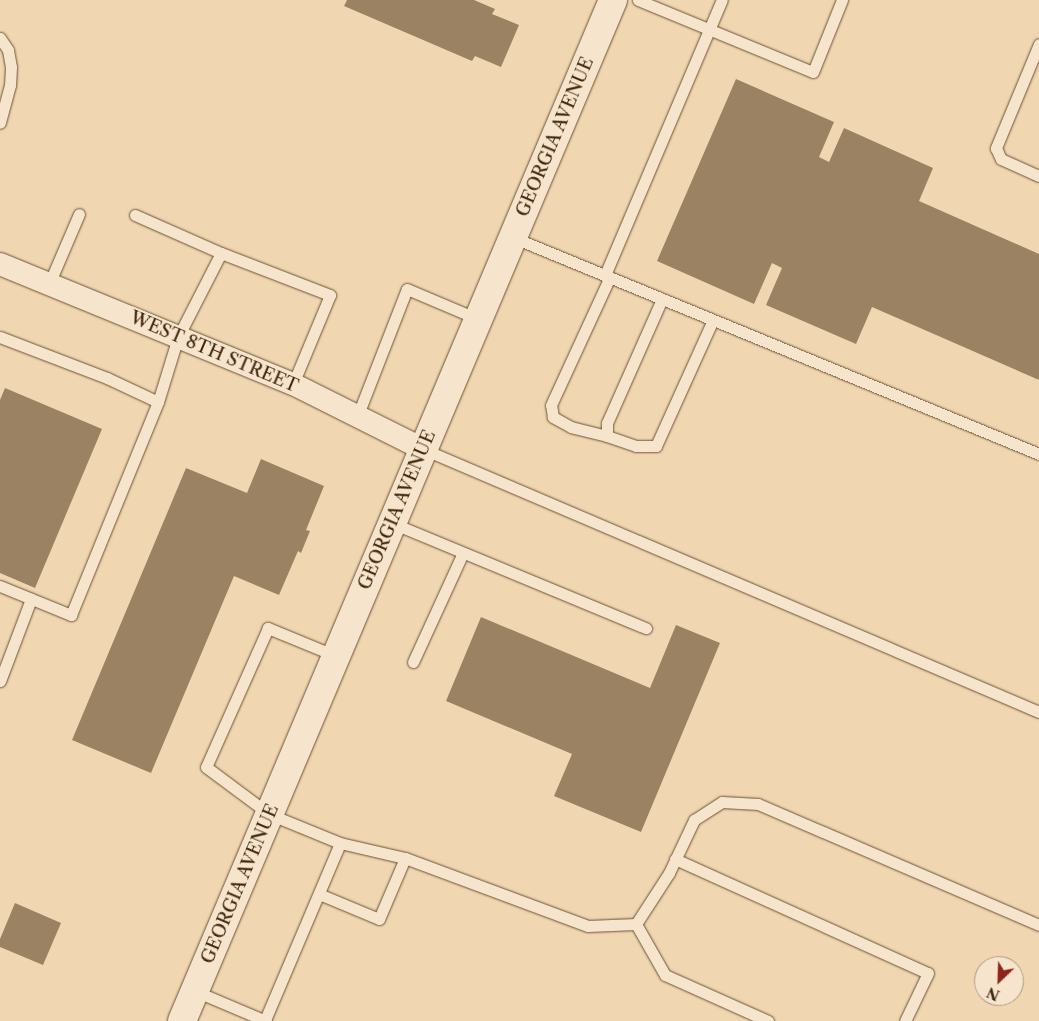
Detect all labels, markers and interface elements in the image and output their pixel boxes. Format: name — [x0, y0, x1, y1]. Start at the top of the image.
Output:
street label: GEORGIA AVENUE — [511, 53, 599, 221]
street label: WEST 8TH STREET — [126, 307, 302, 397]
street label: GEORGIA AVENUE — [353, 426, 441, 594]
street label: GEORGIA AVENUE — [196, 800, 284, 968]
north arrow — [974, 956, 1024, 1006]
text: N — [984, 983, 1003, 1004]

